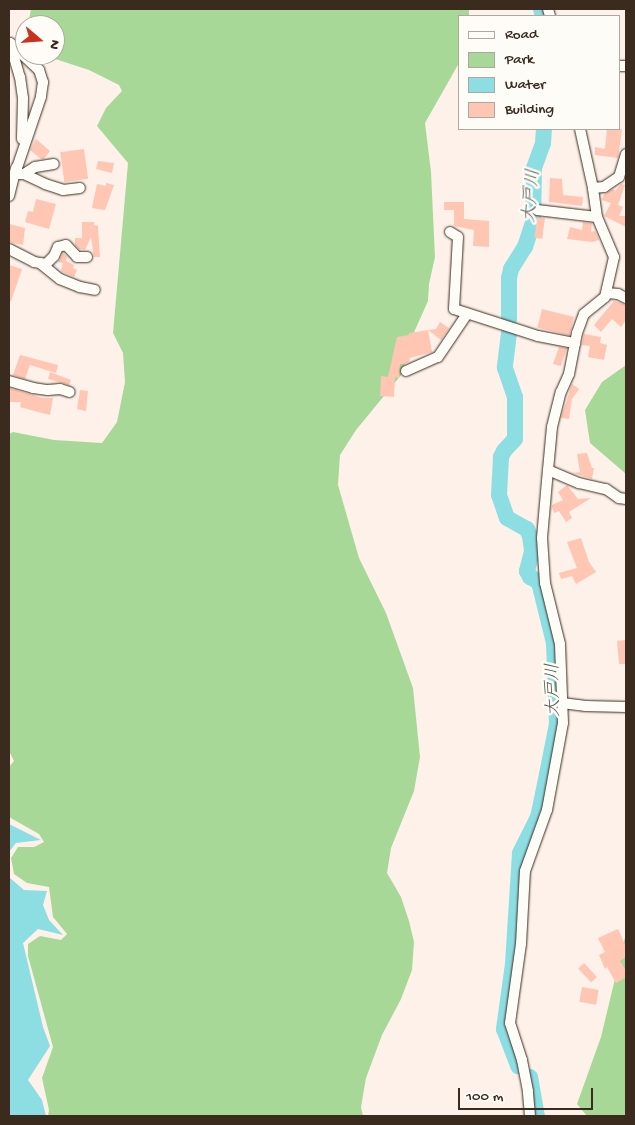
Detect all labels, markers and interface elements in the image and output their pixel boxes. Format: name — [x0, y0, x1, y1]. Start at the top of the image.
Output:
north arrow — [15, 15, 65, 65]
legend — [458, 15, 620, 130]
text: Road — [505, 26, 538, 44]
text: N — [44, 38, 63, 51]
text: Park — [505, 51, 534, 69]
text: Water — [505, 76, 545, 94]
text: Building — [505, 101, 554, 119]
water label: 大戸川 — [520, 168, 546, 224]
water label: 大戸川 — [544, 663, 566, 717]
scale bar — [460, 1078, 595, 1110]
text: 100 m — [466, 1088, 503, 1106]

